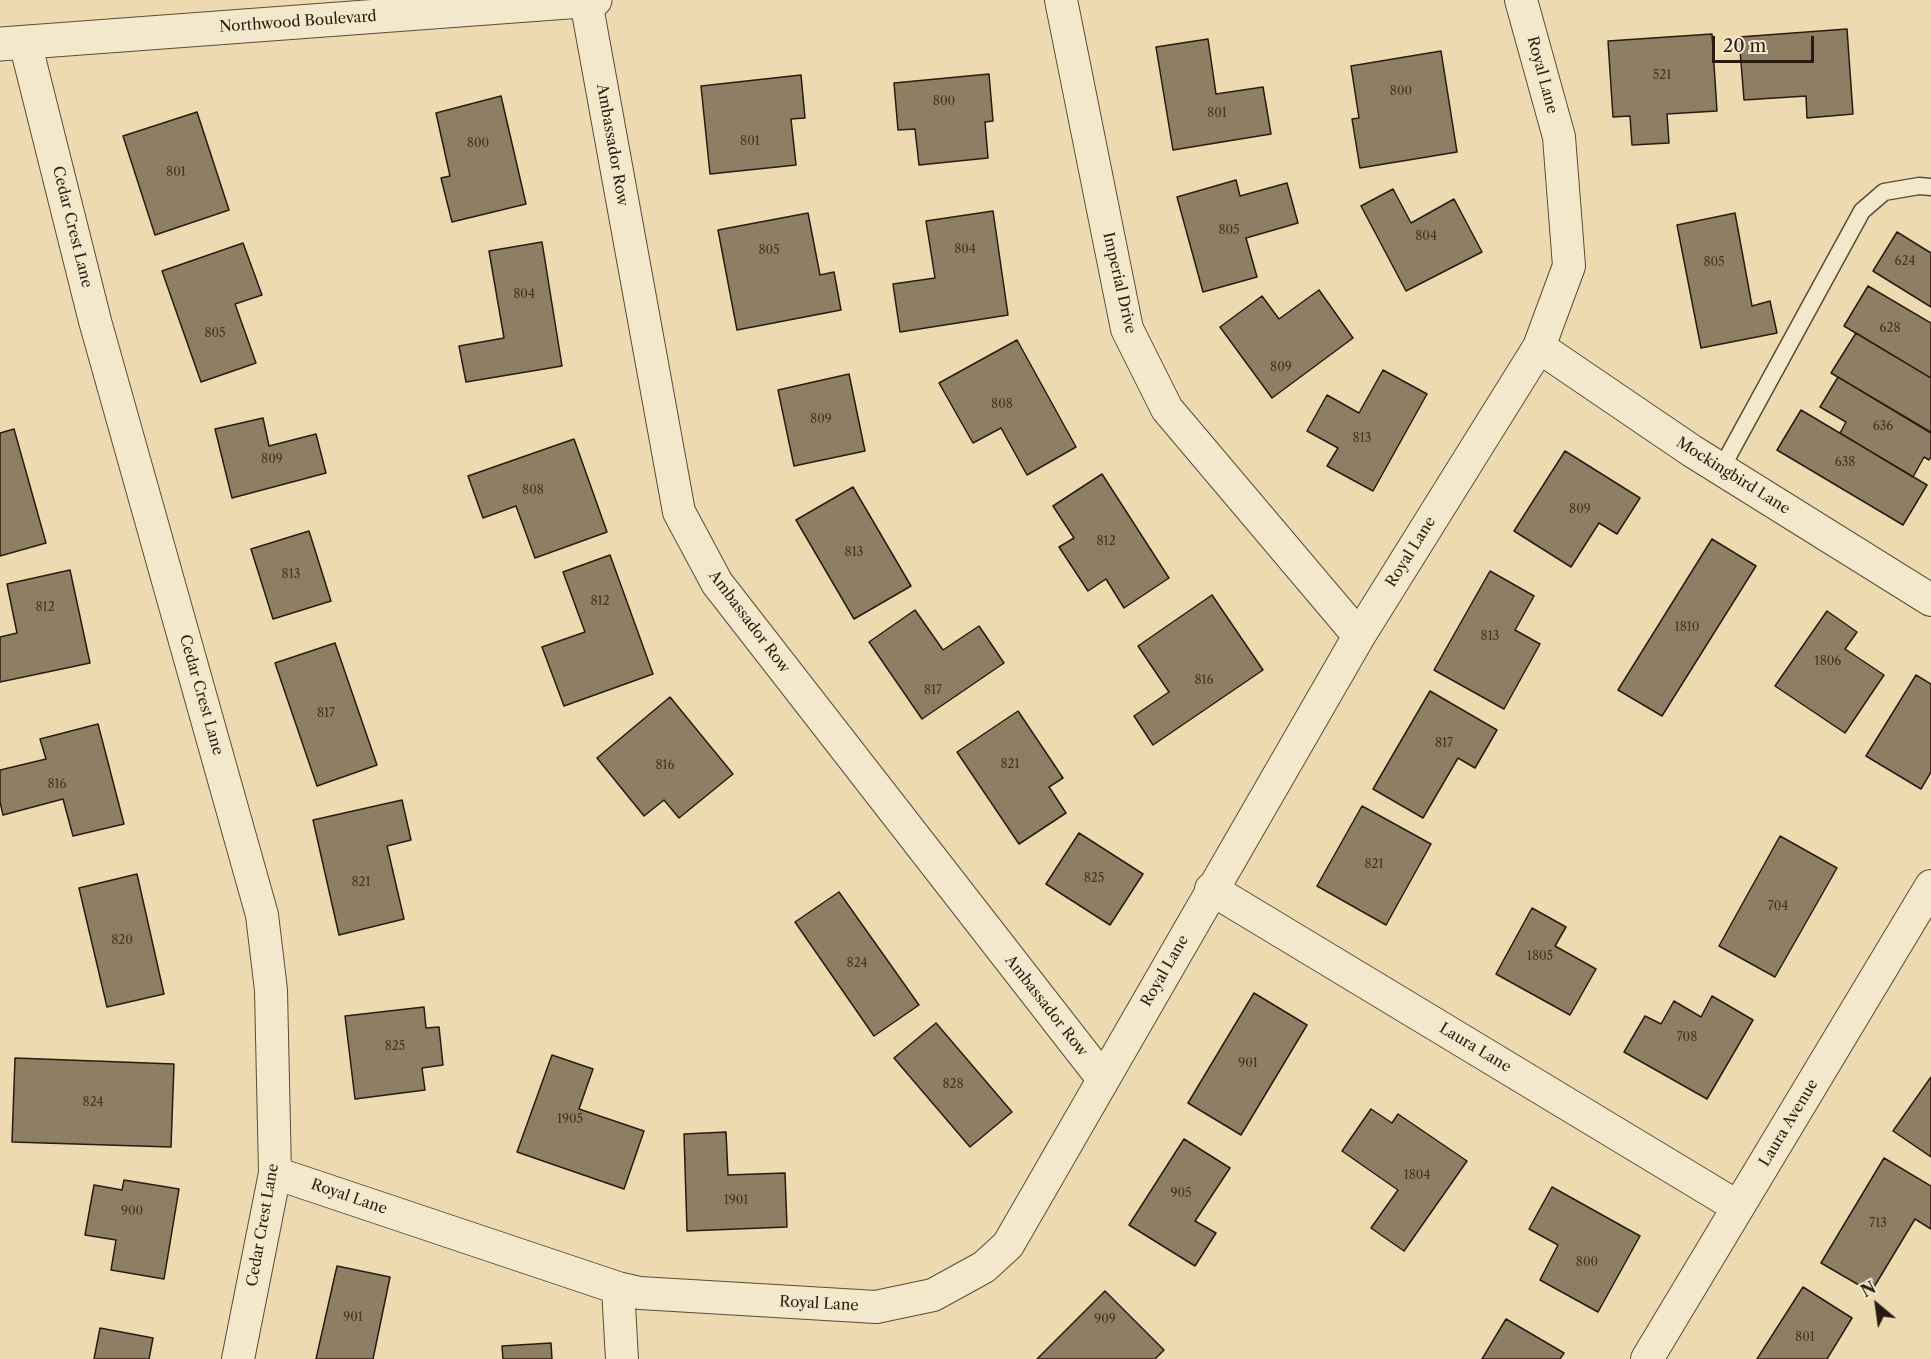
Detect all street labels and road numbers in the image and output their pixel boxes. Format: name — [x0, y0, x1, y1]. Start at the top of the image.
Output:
street label: Northwood Boulevard — [219, 8, 377, 36]
street label: Royal Lane — [1523, 34, 1561, 116]
street label: Ambassador Row — [592, 83, 632, 207]
street label: Cedar Crest Lane — [48, 164, 96, 290]
street label: Imperial Drive — [1099, 231, 1139, 335]
street label: Mockingbird Lane — [1673, 434, 1793, 518]
street label: Royal Lane — [1382, 514, 1440, 590]
street label: Ambassador Row — [705, 567, 793, 677]
street label: Cedar Crest Lane — [175, 633, 227, 757]
street label: Royal Lane — [1137, 932, 1193, 1010]
street label: Ambassador Row — [1001, 952, 1091, 1060]
street label: Laura Lane — [1436, 1020, 1514, 1076]
street label: Laura Avenue — [1756, 1076, 1822, 1170]
street label: Cedar Crest Lane — [243, 1162, 283, 1288]
street label: Royal Lane — [309, 1176, 389, 1218]
street label: Royal Lane — [779, 1293, 859, 1315]

